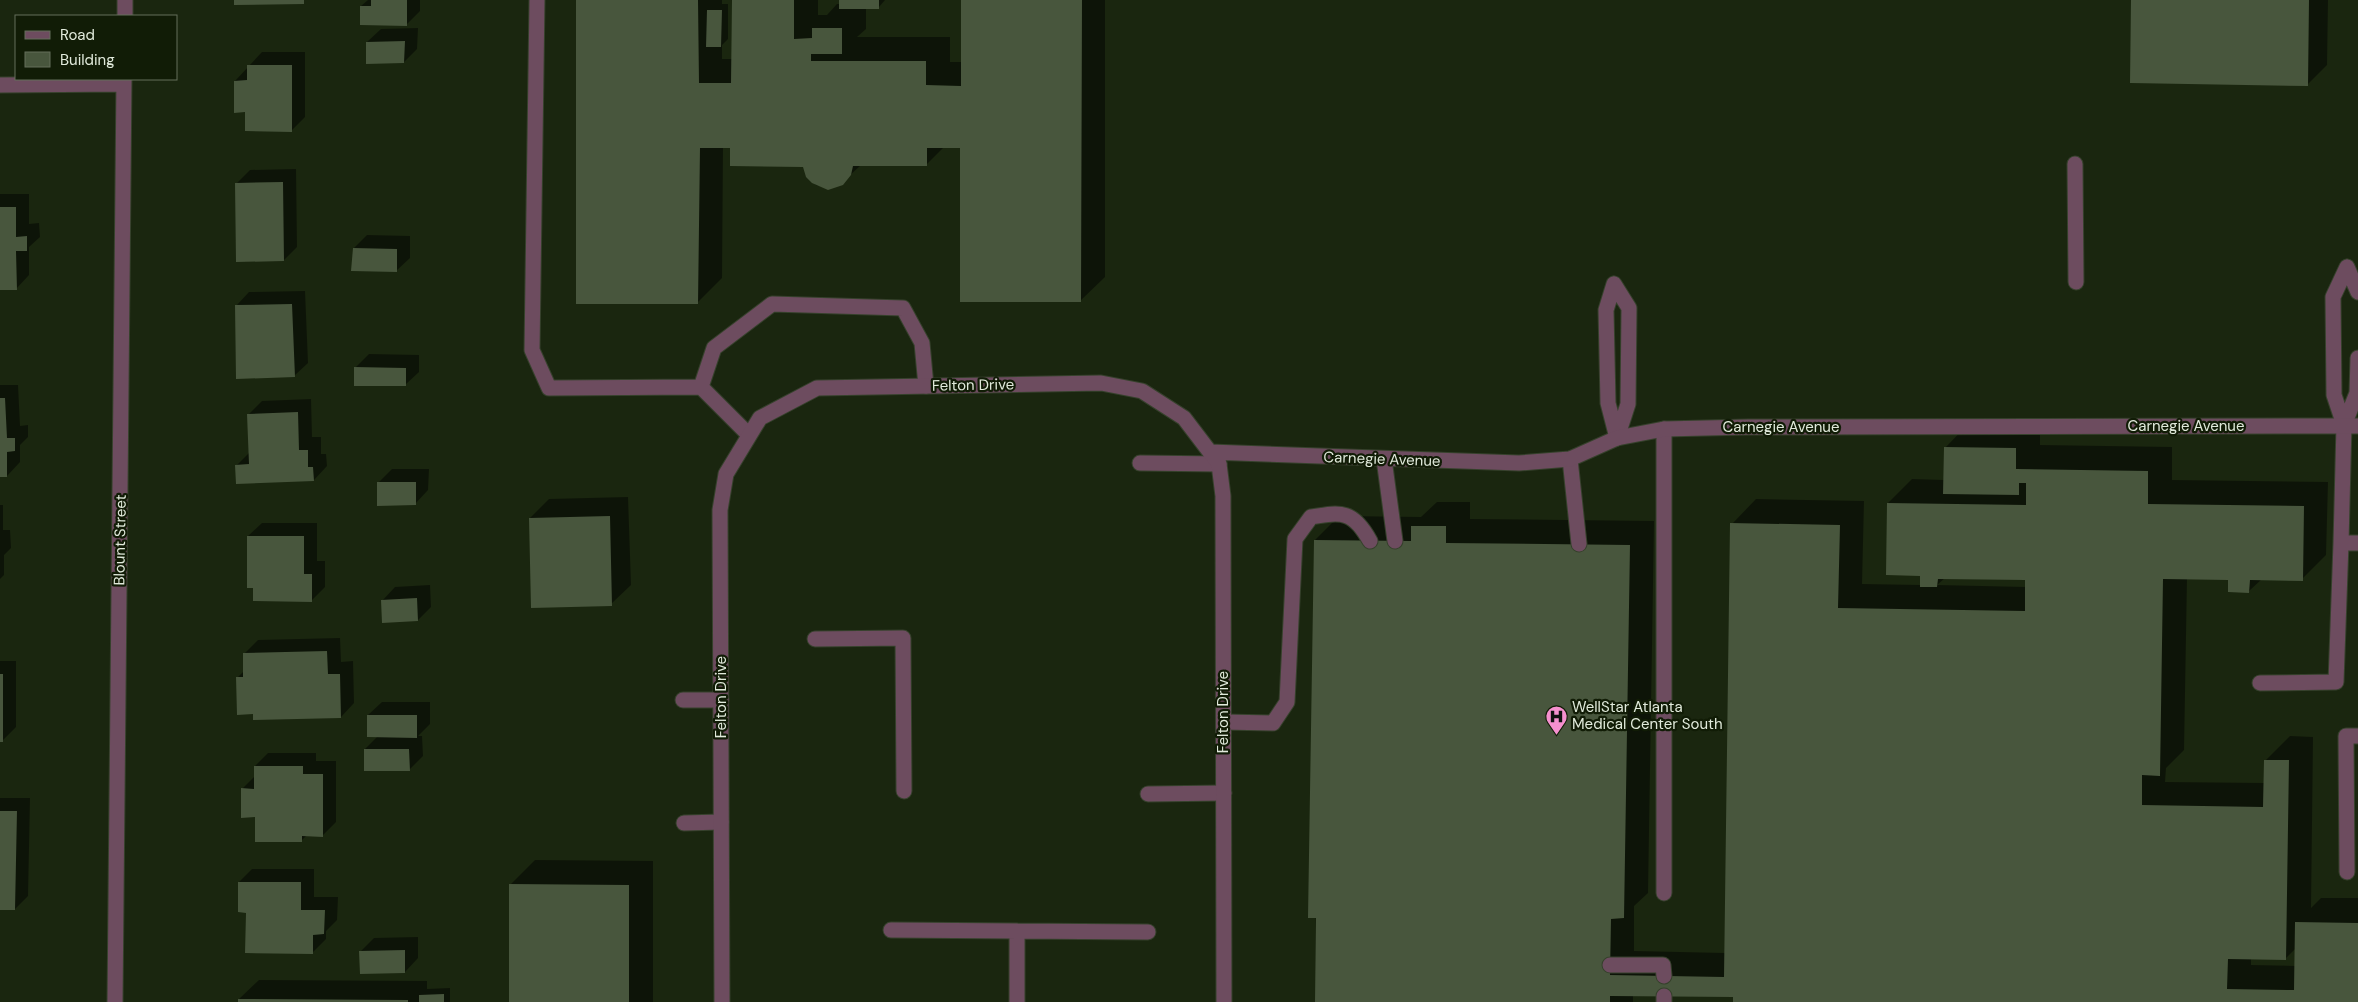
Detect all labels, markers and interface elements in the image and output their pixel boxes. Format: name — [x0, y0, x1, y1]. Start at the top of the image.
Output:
legend — [15, 15, 178, 80]
text: Road — [60, 25, 95, 45]
text: Building — [60, 50, 115, 70]
street label: Felton Drive — [932, 374, 1014, 396]
street label: Carnegie Avenue — [2127, 416, 2245, 436]
street label: Carnegie Avenue — [1722, 417, 1840, 437]
street label: Carnegie Avenue — [1323, 447, 1441, 471]
street label: Blount Street — [109, 494, 131, 586]
street label: Felton Drive — [711, 656, 731, 738]
street label: Felton Drive — [1213, 671, 1233, 753]
place label: WellStar Atlanta Medical Center South — [1572, 697, 1723, 734]
hospital icon: WellStar Atlanta Medical Center South — [1544, 704, 1568, 735]

